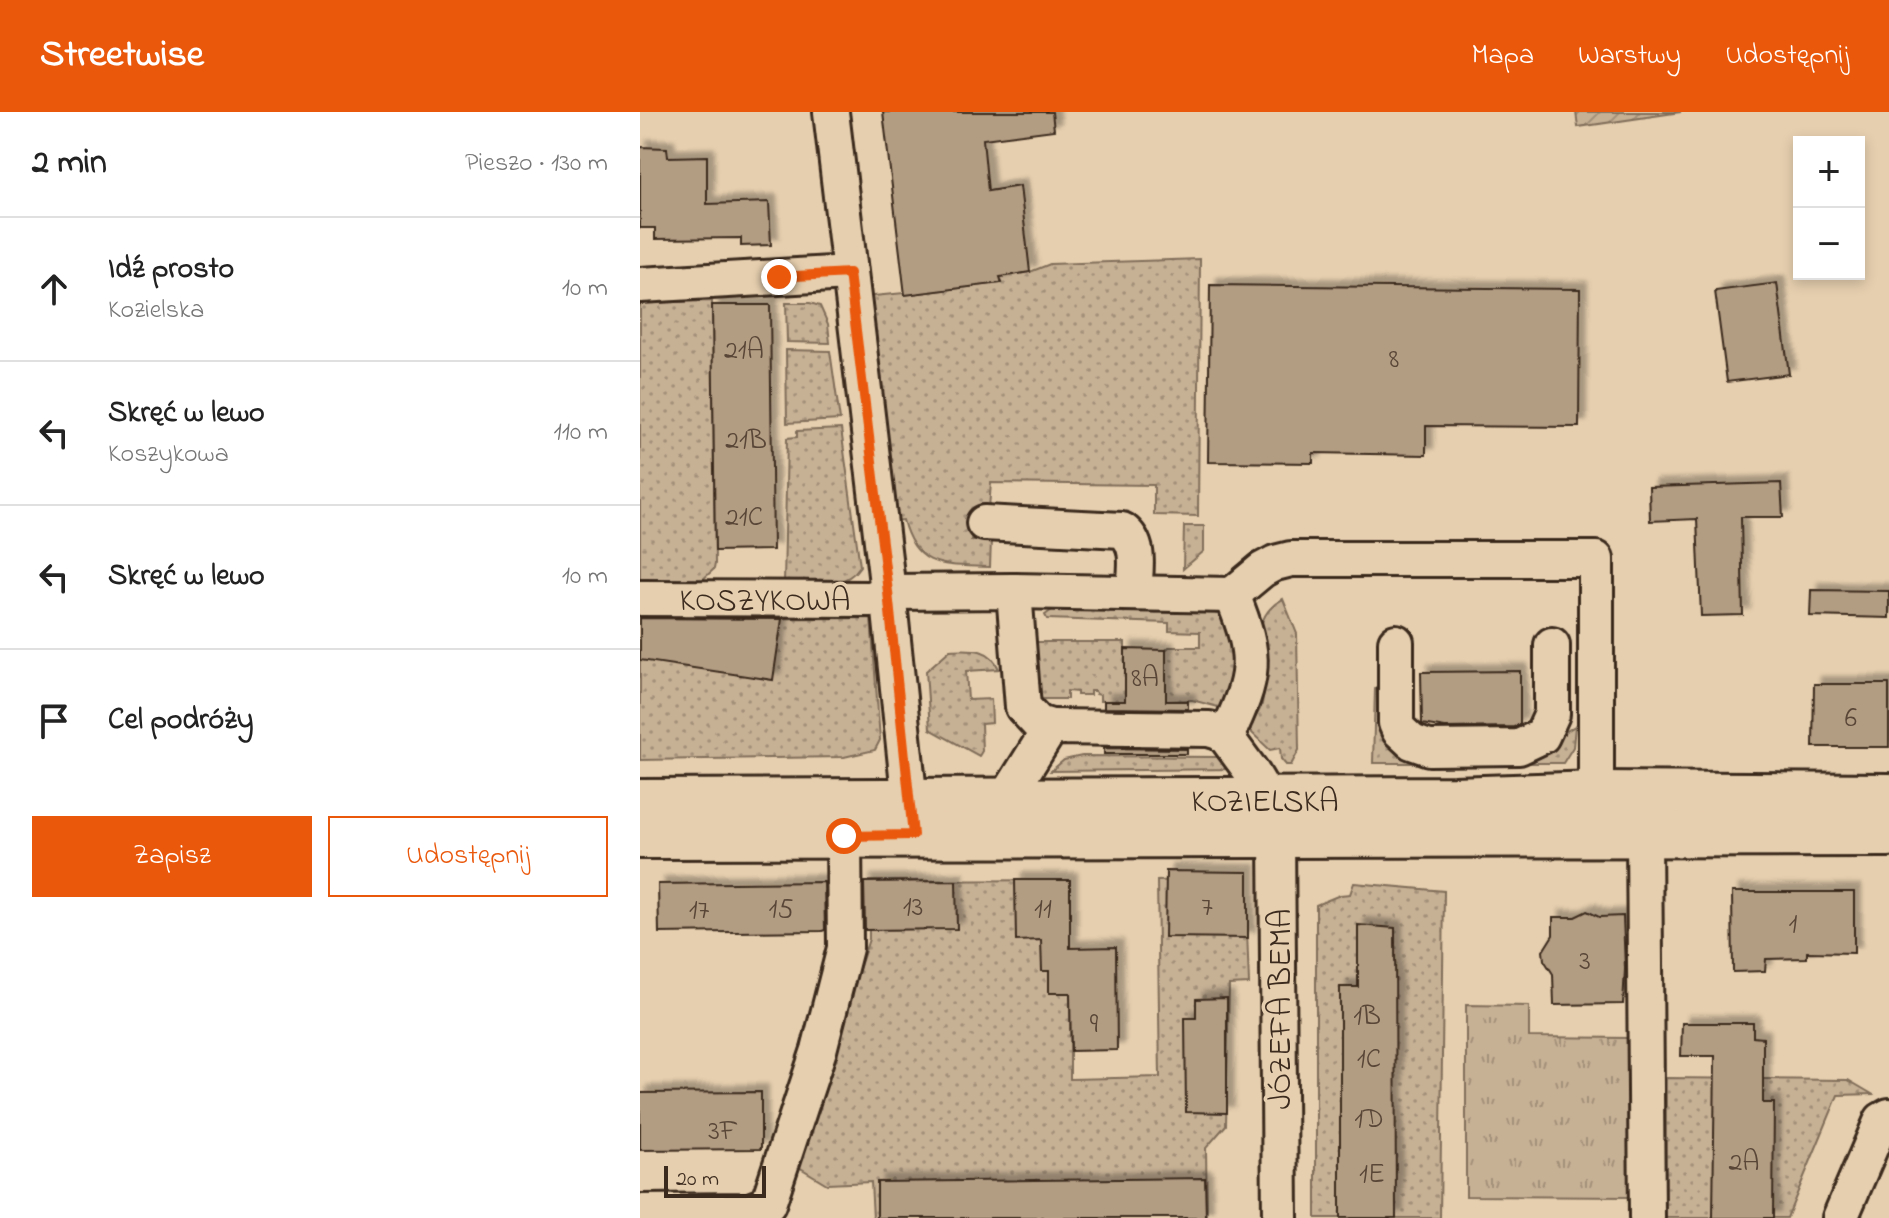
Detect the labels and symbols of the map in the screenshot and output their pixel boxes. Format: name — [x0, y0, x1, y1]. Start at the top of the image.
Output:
route end — [761, 259, 797, 295]
house number: 21A — [724, 331, 764, 372]
house number: 8 — [1389, 340, 1399, 381]
house number: 21B — [725, 421, 767, 462]
house number: 21C — [725, 498, 763, 539]
street label: KOSZYKOWA — [679, 579, 851, 626]
house number: 8A — [1131, 659, 1159, 700]
house number: 6 — [1845, 699, 1857, 740]
street label: KOZIELSKA — [1191, 780, 1339, 827]
route start — [826, 818, 862, 854]
house number: 13 — [903, 888, 923, 929]
house number: 7 — [1201, 888, 1213, 929]
house number: 15 — [769, 890, 793, 931]
house number: 11 — [1034, 890, 1052, 931]
house number: 17 — [689, 891, 710, 932]
house number: 1 — [1789, 905, 1798, 946]
street label: JÓZEFA BEMA — [1259, 908, 1306, 1110]
house number: 3 — [1579, 942, 1591, 983]
house number: 1B — [1353, 997, 1381, 1038]
house number: 9 — [1090, 1005, 1099, 1046]
house number: 1C — [1357, 1040, 1381, 1081]
house number: 1D — [1354, 1100, 1384, 1141]
house number: 3F — [708, 1112, 738, 1153]
house number: 2A — [1728, 1143, 1760, 1184]
house number: 1E — [1359, 1155, 1385, 1196]
scale bar — [664, 1162, 766, 1198]

